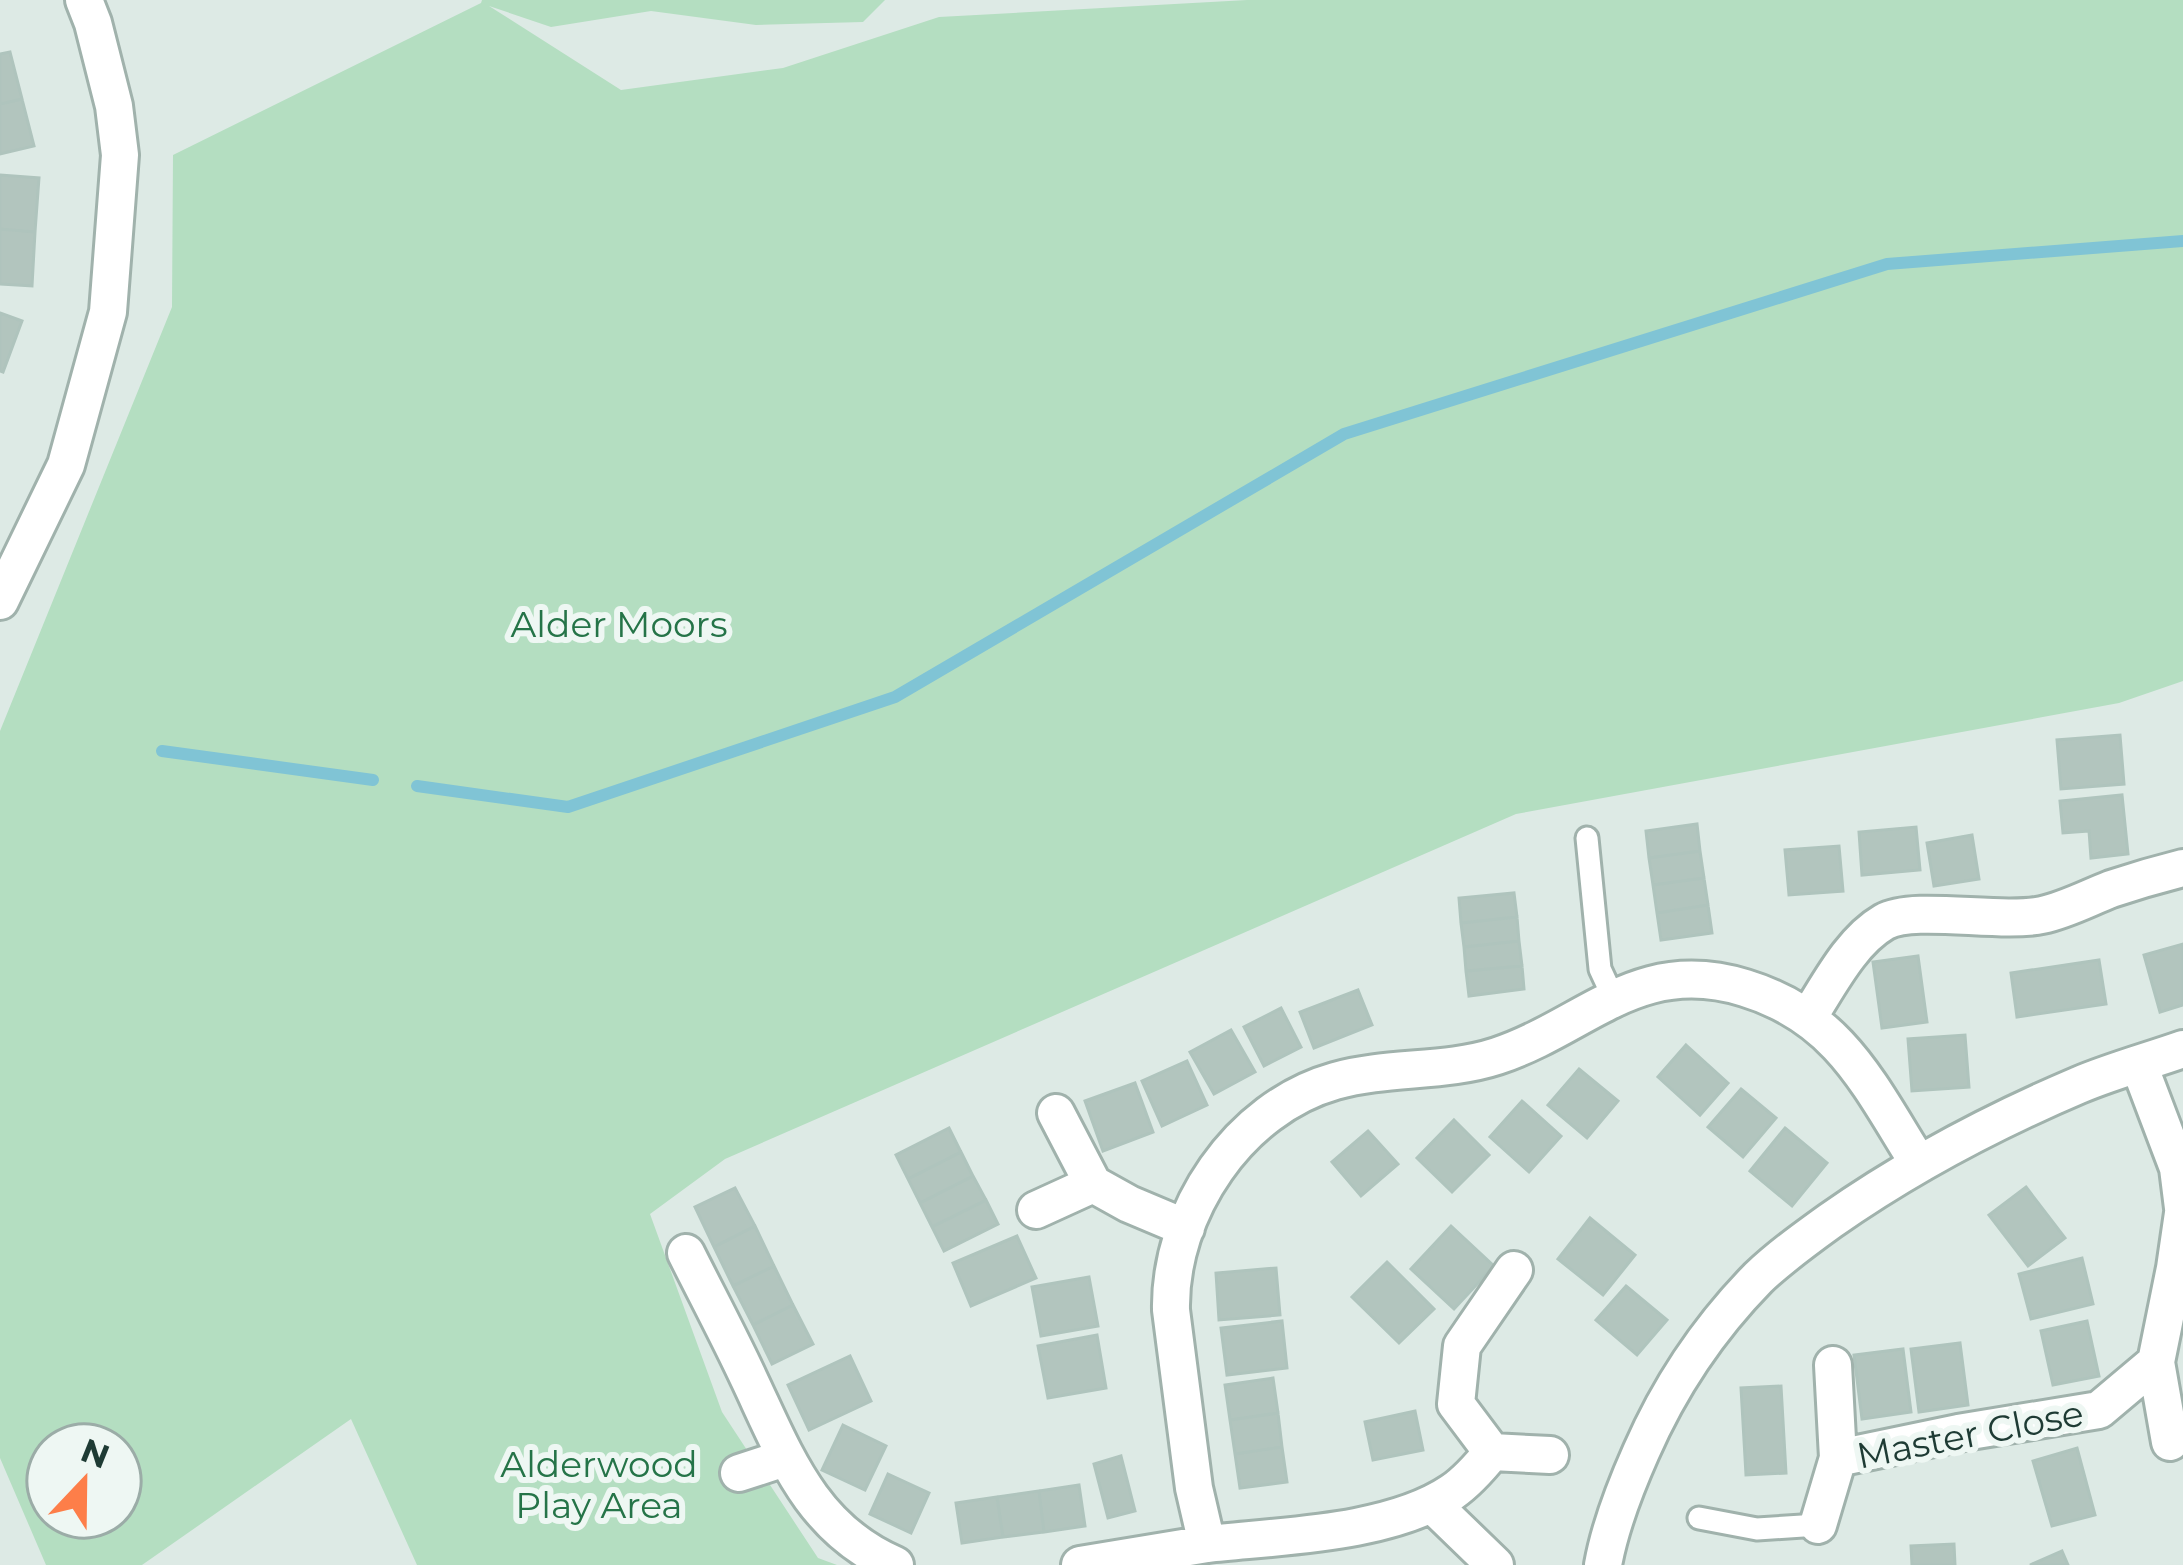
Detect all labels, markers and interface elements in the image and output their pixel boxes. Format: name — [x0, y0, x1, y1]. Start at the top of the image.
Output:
park label: Alder Moors — [511, 602, 727, 646]
street label: Master Close — [1853, 1390, 2087, 1478]
north arrow — [24, 1421, 144, 1541]
text: N — [75, 1430, 115, 1477]
park label: Alderwood Play Area — [500, 1442, 698, 1527]

